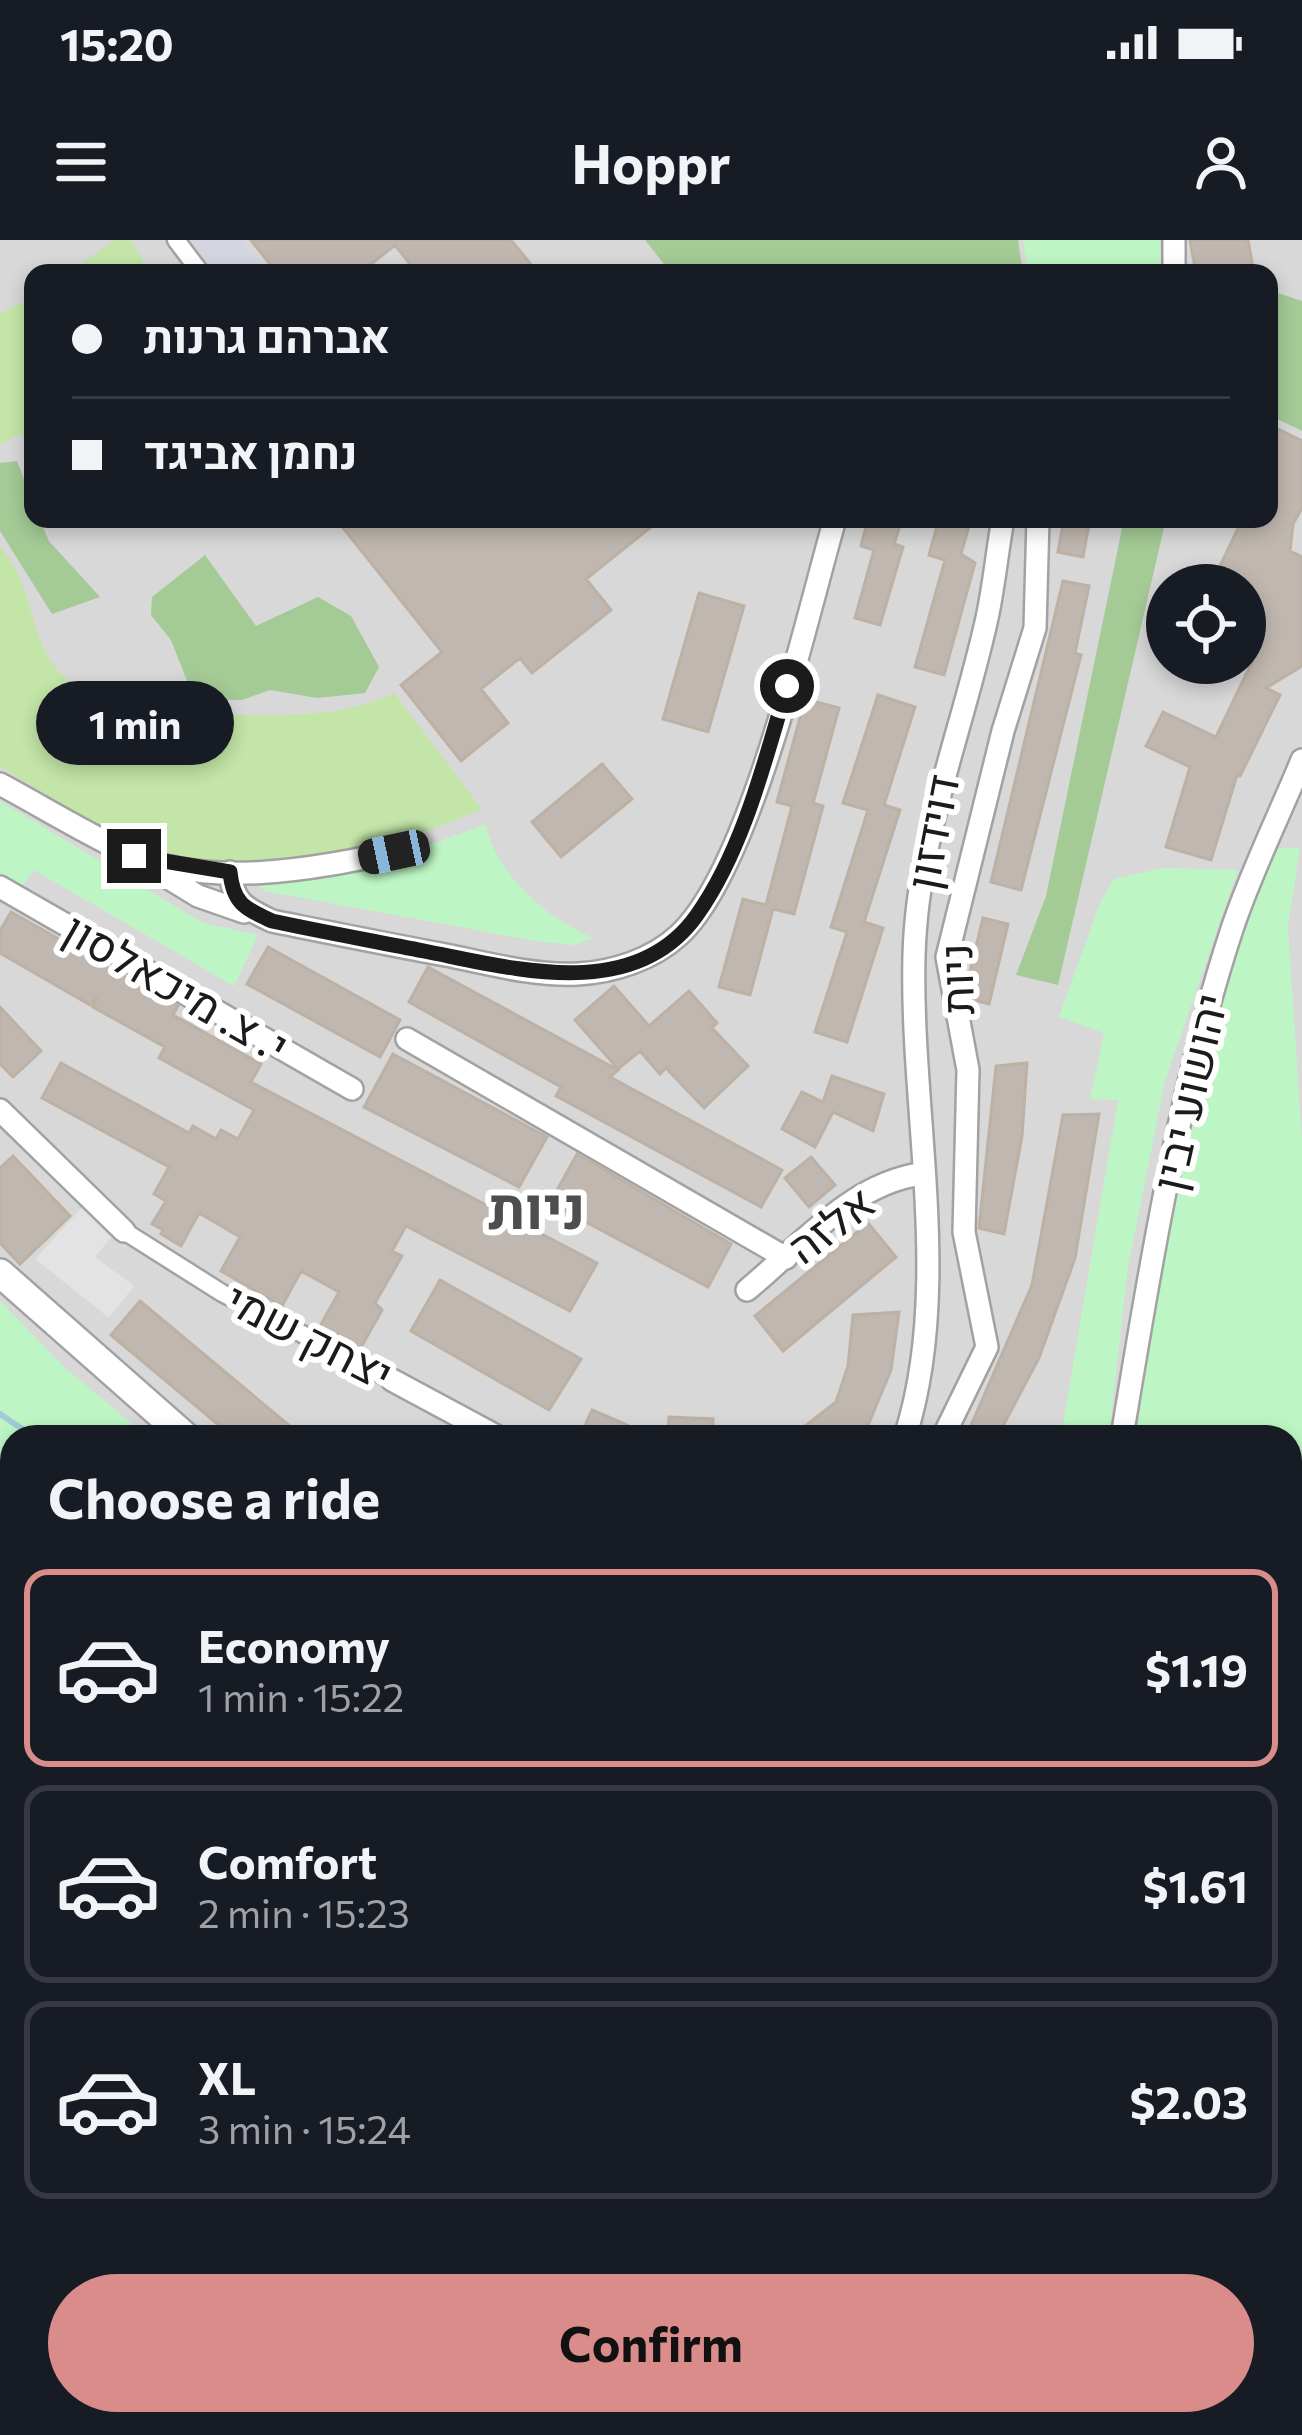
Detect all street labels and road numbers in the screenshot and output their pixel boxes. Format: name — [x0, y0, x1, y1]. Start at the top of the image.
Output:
street label: דוידזון — [892, 769, 969, 894]
street label: י. צ. מיכאלסון — [55, 900, 299, 1072]
street label: ניות — [926, 943, 983, 1016]
street label: יהושוע יבין — [1138, 987, 1237, 1195]
street label: אלזה — [775, 1173, 884, 1273]
street label: יצחק שמי — [217, 1269, 403, 1400]

